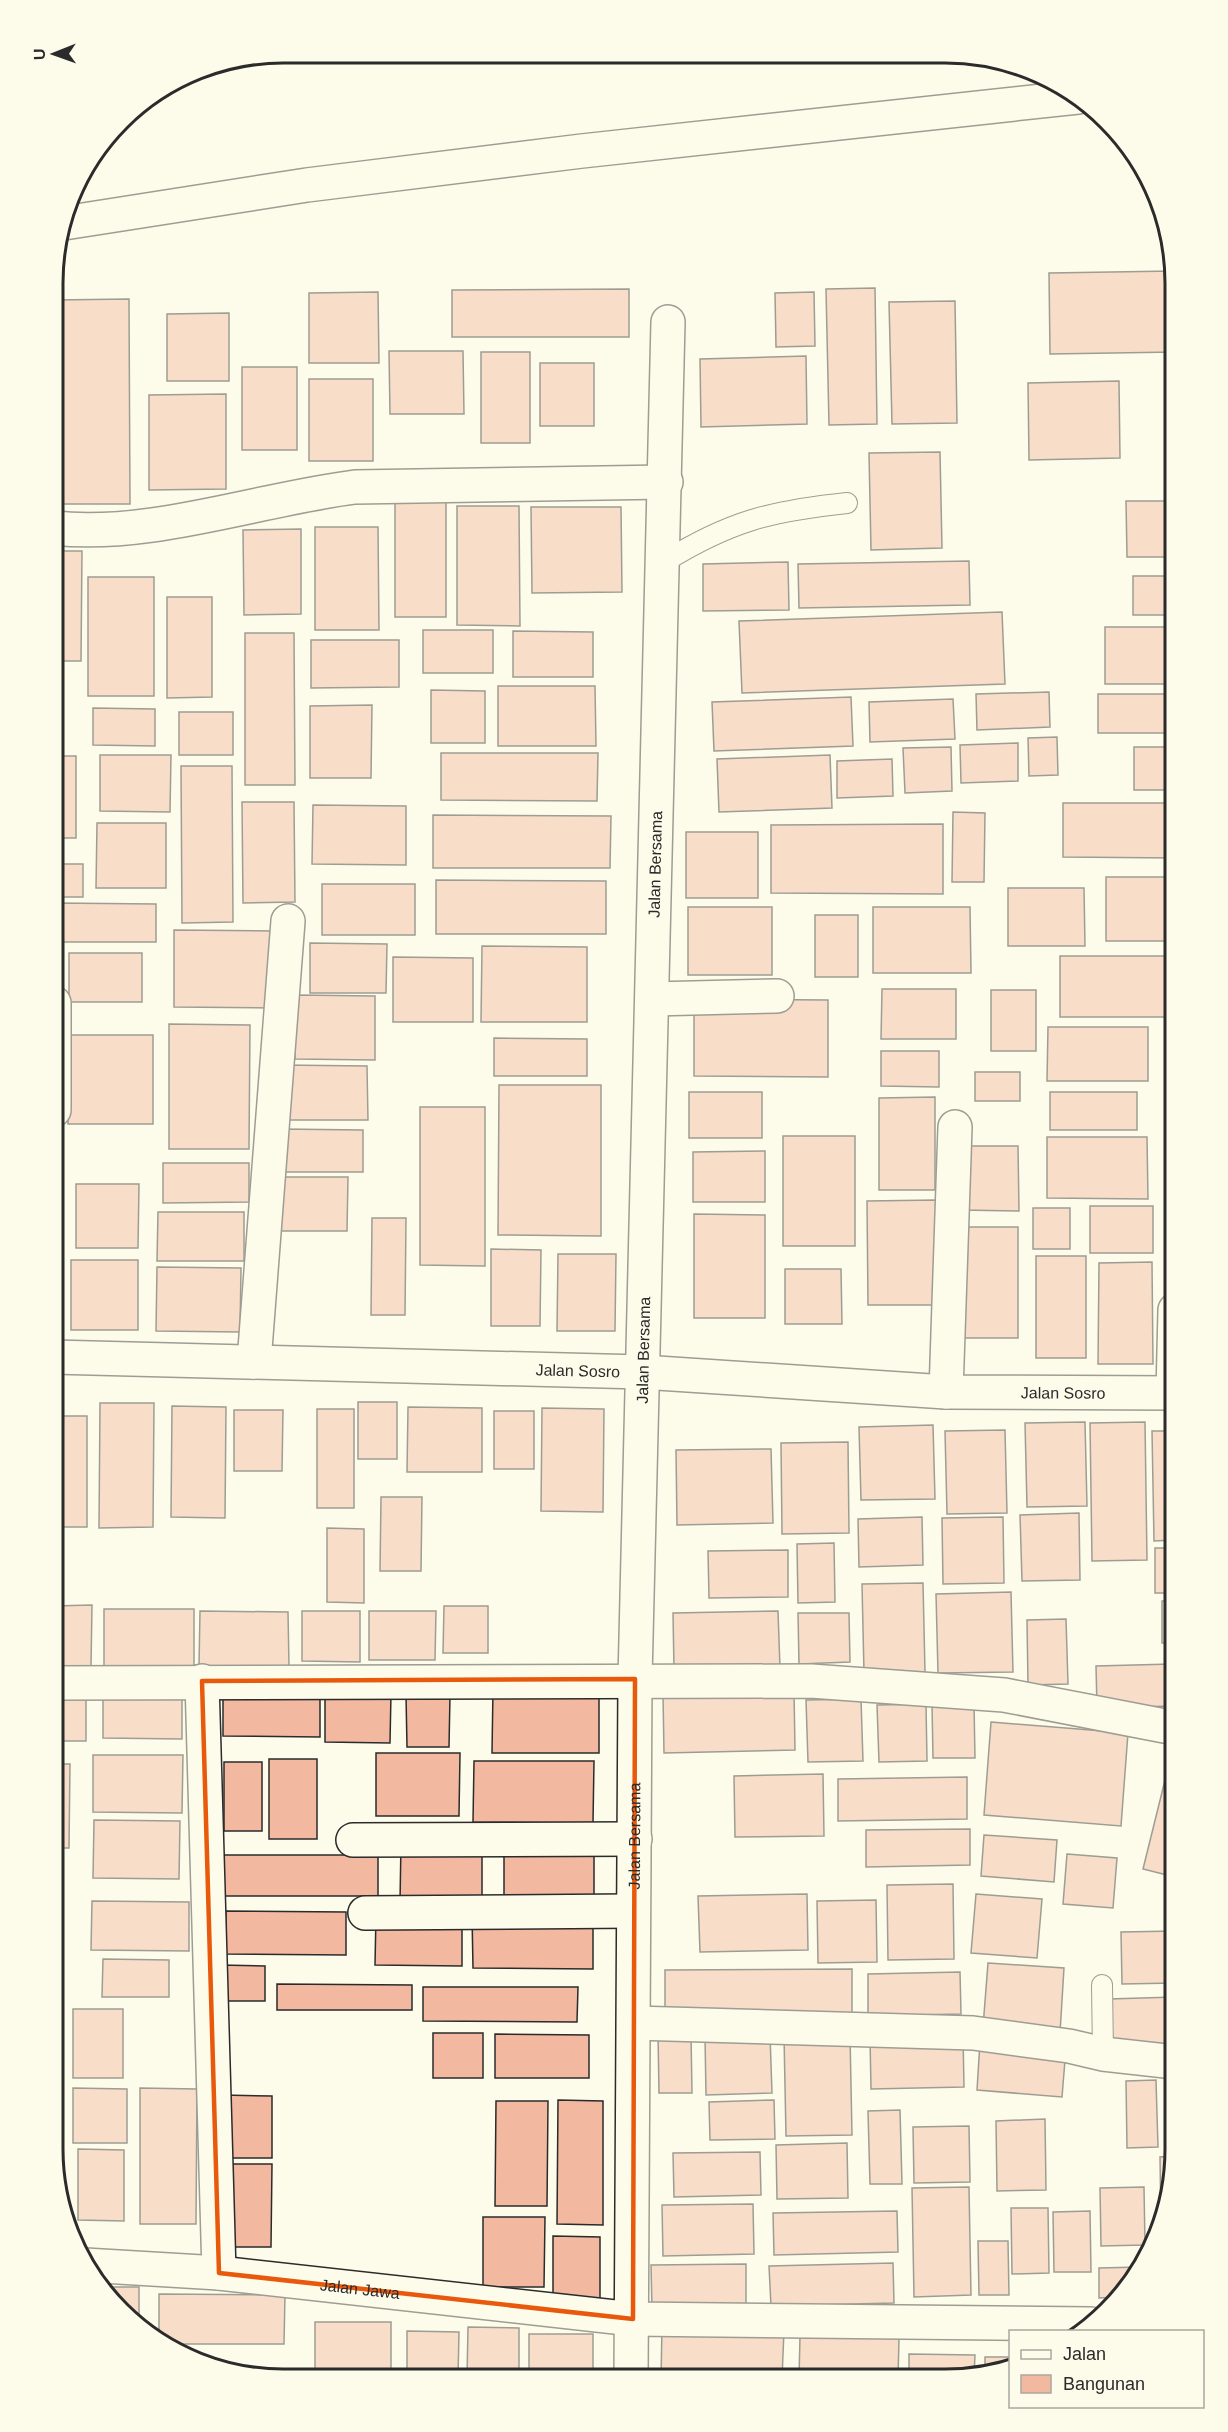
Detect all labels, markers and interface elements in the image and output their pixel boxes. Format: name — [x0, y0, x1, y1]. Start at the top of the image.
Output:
north arrow — [24, 24, 84, 84]
text: U — [31, 48, 48, 60]
street label: Jalan Bersama — [645, 811, 665, 918]
street label: Jalan Bersama — [633, 1296, 653, 1404]
street label: Jalan Sosro — [535, 1361, 620, 1380]
street label: Jalan Sosro — [1021, 1384, 1106, 1401]
street label: Jalan Bersama — [625, 1782, 643, 1889]
street label: Jalan Jawa — [319, 2276, 401, 2302]
legend — [1009, 2330, 1204, 2408]
text: Jalan — [1063, 2344, 1106, 2364]
text: Bangunan — [1063, 2374, 1145, 2394]

